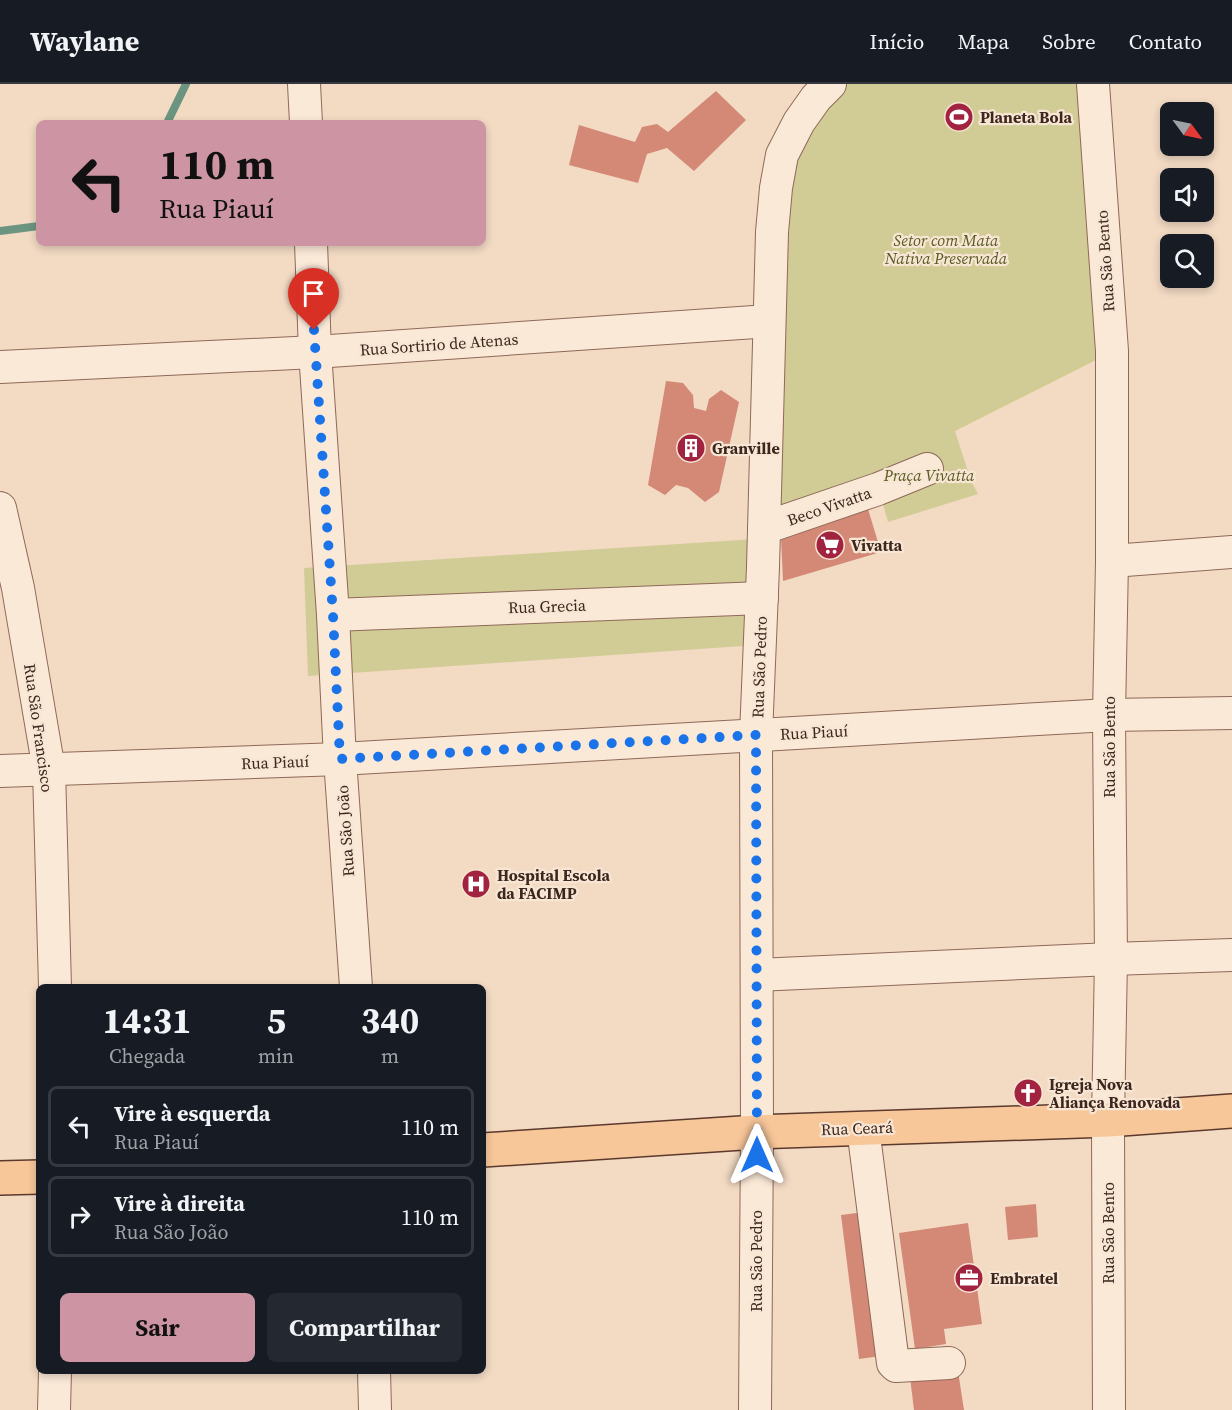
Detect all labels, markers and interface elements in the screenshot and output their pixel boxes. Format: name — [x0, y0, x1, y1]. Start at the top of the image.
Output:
text: Waylane — [30, 22, 139, 60]
text: Início — [870, 27, 924, 56]
text: Mapa — [957, 27, 1009, 56]
text: Sobre — [1042, 27, 1096, 56]
text: Contato — [1129, 27, 1202, 56]
sports icon: Planeta Bola — [943, 101, 975, 133]
north arrow — [1160, 102, 1214, 156]
map controls — [1160, 102, 1214, 288]
place label: Planeta Bola — [980, 106, 1072, 128]
text: 110 m — [159, 135, 274, 193]
icon: left — [60, 144, 138, 222]
button: sound — [1160, 168, 1214, 222]
text: Rua Piauí — [159, 190, 274, 227]
street label: Rua São Bento — [1090, 209, 1120, 313]
park label: Setor com Mata Nativa Preservada — [884, 229, 1008, 269]
button: search — [1160, 234, 1214, 288]
pin — [288, 268, 339, 330]
icon: arrive — [297, 277, 330, 310]
street label: Rua Sortirio de Atenas — [359, 327, 519, 361]
building icon: Granville — [675, 432, 707, 464]
place label: Granville — [712, 437, 780, 459]
park label: Praça Vivatta — [883, 464, 975, 486]
street label: Beco Vivatta — [784, 481, 875, 531]
supermarket icon: Vivatta — [814, 529, 846, 561]
place label: Vivatta — [851, 534, 903, 556]
street label: Rua Grecia — [508, 594, 587, 618]
street label: Rua São Pedro — [746, 615, 772, 718]
street label: Rua São Francisco — [19, 662, 59, 794]
street label: Rua São Bento — [1098, 696, 1120, 798]
street label: Rua Piauí — [779, 719, 849, 745]
street label: Rua Piauí — [241, 750, 310, 774]
street label: Rua São João — [331, 784, 359, 877]
place label: Hospital Escola da FACIMP — [497, 864, 611, 904]
hospital icon: Hospital Escola da FACIMP — [460, 868, 492, 900]
text: 14:31 — [103, 996, 191, 1045]
text: 5 — [266, 996, 286, 1045]
text: 340 — [361, 996, 419, 1045]
text: Chegada — [109, 1042, 185, 1070]
text: min — [258, 1042, 294, 1070]
text: m — [381, 1042, 399, 1070]
place label: Igreja Nova Aliança Renovada — [1049, 1073, 1181, 1113]
church icon: Igreja Nova Aliança Renovada — [1012, 1077, 1044, 1109]
text: Vire à esquerda — [114, 1098, 270, 1128]
icon: left — [63, 1110, 96, 1143]
text: 110 m — [401, 1112, 459, 1142]
street label: Rua Ceará — [820, 1116, 894, 1140]
position arrow — [725, 1123, 789, 1187]
text: Rua Piauí — [114, 1128, 199, 1156]
street label: Rua São Bento — [1097, 1182, 1119, 1284]
text: Vire à direita — [114, 1188, 245, 1218]
icon: right — [63, 1200, 96, 1233]
text: 110 m — [401, 1202, 459, 1232]
street label: Rua São Pedro — [745, 1210, 767, 1312]
text: Rua São João — [114, 1218, 229, 1246]
office icon: Embratel — [953, 1262, 985, 1294]
place label: Embratel — [990, 1267, 1058, 1289]
button: Sair — [60, 1293, 255, 1362]
button: Compartilhar — [267, 1293, 462, 1362]

